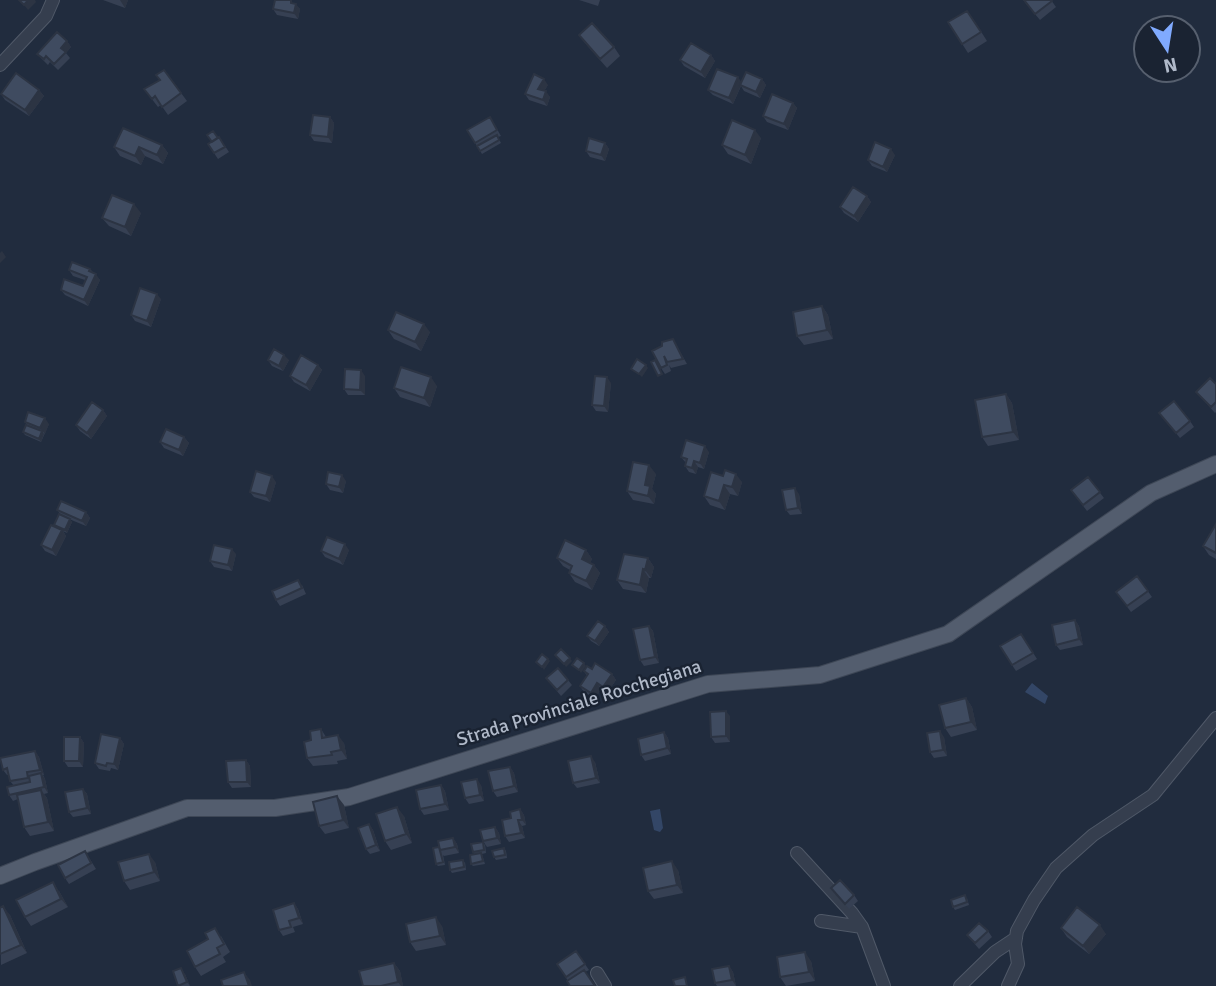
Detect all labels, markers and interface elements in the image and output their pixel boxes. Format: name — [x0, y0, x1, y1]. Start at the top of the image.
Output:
north arrow — [1132, 14, 1202, 84]
text: N — [1161, 52, 1179, 78]
street label: Strada Provinciale Rocchegiana — [454, 654, 704, 752]

